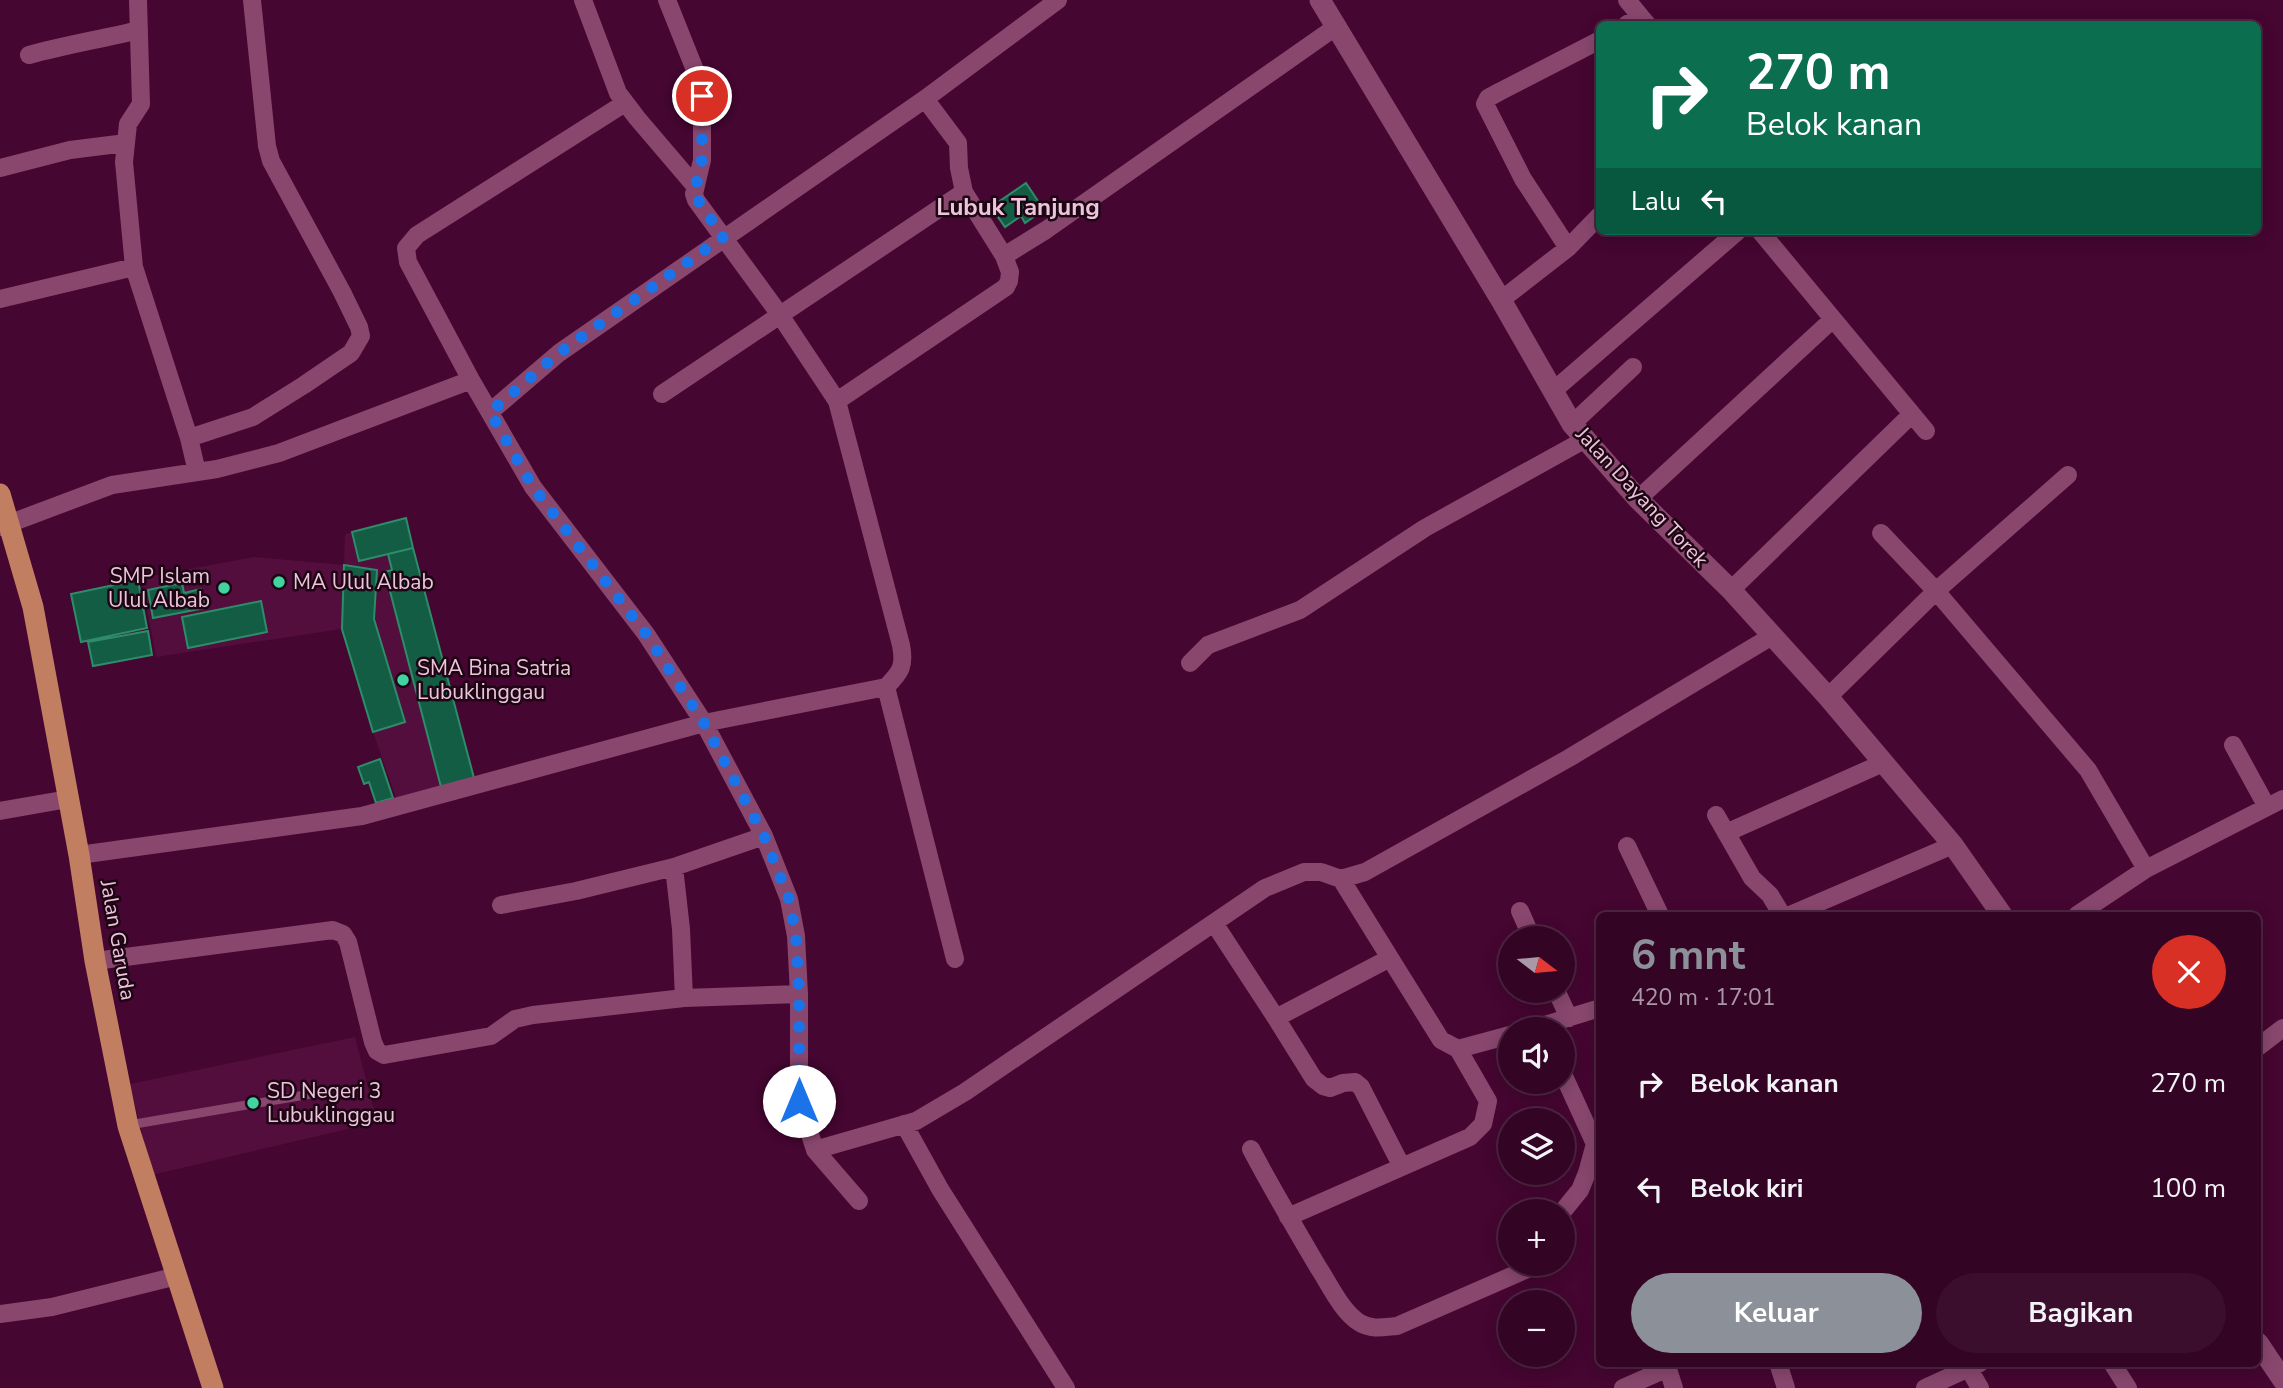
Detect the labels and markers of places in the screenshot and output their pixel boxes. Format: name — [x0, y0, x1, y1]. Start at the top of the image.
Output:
pin — [672, 66, 732, 126]
place label: SMP Islam Ulul Albab — [108, 562, 210, 614]
place label: MA Ulul Albab — [293, 568, 434, 596]
marker: MA Ulul Albab — [271, 574, 287, 590]
marker: SMP Islam Ulul Albab — [216, 580, 232, 596]
place label: SMA Bina Satria Lubuklinggau — [417, 654, 571, 706]
marker: SMA Bina Satria Lubuklinggau — [395, 672, 411, 688]
place label: SD Negeri 3 Lubuklinggau — [267, 1077, 395, 1129]
marker: SD Negeri 3 Lubuklinggau — [245, 1095, 261, 1111]

